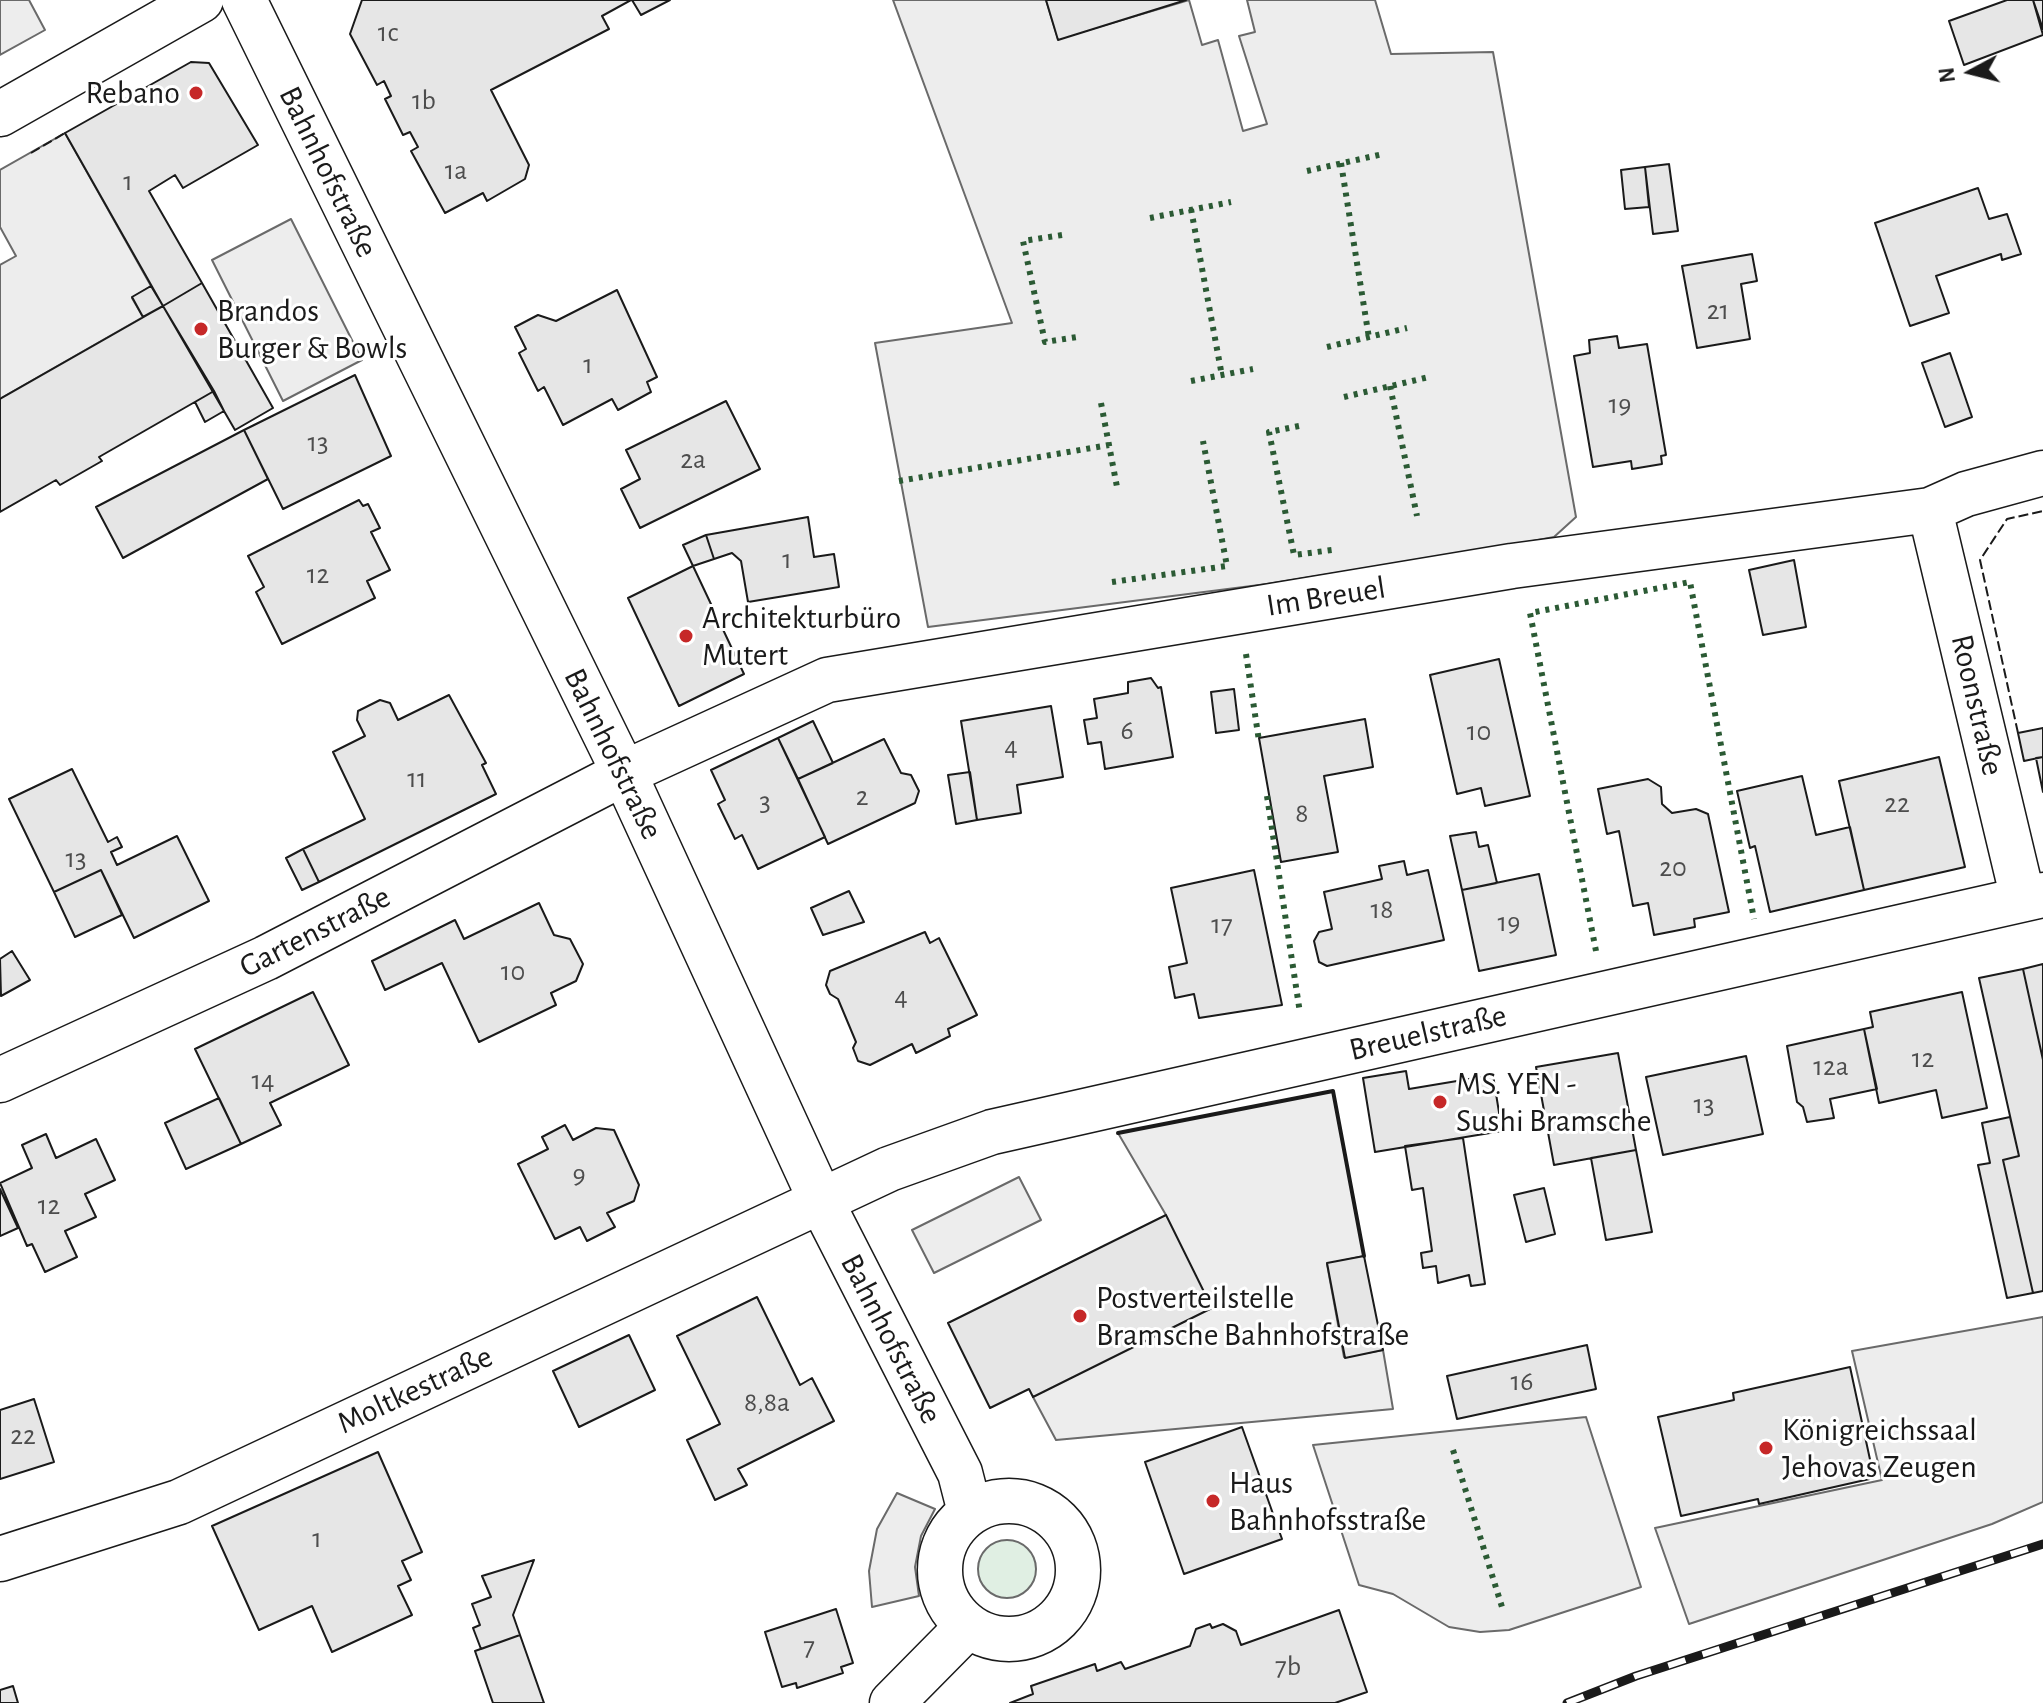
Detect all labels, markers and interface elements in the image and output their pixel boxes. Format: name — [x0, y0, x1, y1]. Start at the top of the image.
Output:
house number: 1c — [378, 16, 398, 50]
north arrow — [1931, 32, 2011, 112]
text: N — [1935, 66, 1959, 84]
place label: Rebano — [86, 74, 180, 112]
street label: Bahnhofstraße — [270, 80, 386, 264]
marker: Rebano — [187, 84, 205, 102]
house number: 1b — [412, 84, 436, 118]
house number: 1a — [445, 154, 467, 188]
house number: 1 — [123, 165, 133, 199]
place label: Brandos Burger & Bowls — [217, 292, 407, 367]
house number: 21 — [1707, 294, 1729, 328]
marker: Brandos Burger & Bowls — [192, 320, 210, 338]
house number: 1 — [583, 348, 593, 382]
house number: 19 — [1609, 388, 1631, 422]
house number: 13 — [307, 426, 329, 460]
house number: 2a — [680, 443, 706, 477]
house number: 1 — [782, 543, 792, 577]
house number: 12 — [307, 558, 329, 592]
street label: Im Breuel — [1264, 569, 1388, 625]
place label: Architekturbüro Mutert — [702, 599, 901, 674]
marker: Architekturbüro Mutert — [677, 627, 695, 645]
street label: Roonstraße — [1942, 631, 2012, 779]
street label: Bahnhofstraße — [555, 662, 671, 846]
house number: 6 — [1120, 714, 1134, 748]
house number: 10 — [1467, 715, 1491, 749]
house number: 4 — [1004, 730, 1018, 764]
house number: 11 — [407, 762, 427, 796]
house number: 2 — [856, 780, 868, 814]
house number: 3 — [759, 785, 771, 819]
house number: 22 — [1884, 787, 1910, 821]
house number: 8 — [1295, 797, 1309, 831]
house number: 13 — [65, 842, 87, 876]
house number: 20 — [1659, 851, 1687, 885]
street label: Gartenstraße — [233, 878, 397, 986]
house number: 18 — [1371, 893, 1393, 927]
house number: 19 — [1498, 906, 1520, 940]
house number: 17 — [1211, 908, 1233, 942]
house number: 10 — [501, 955, 525, 989]
house number: 4 — [894, 980, 908, 1014]
street label: Breuelstraße — [1346, 996, 1510, 1070]
house number: 12 — [1912, 1042, 1934, 1076]
house number: 12a — [1813, 1050, 1849, 1084]
house number: 14 — [251, 1064, 275, 1098]
place label: MS. YEN - Sushi Bramsche — [1456, 1065, 1651, 1140]
house number: 13 — [1693, 1088, 1715, 1122]
marker: MS. YEN - Sushi Bramsche — [1431, 1093, 1449, 1111]
house number: 9 — [572, 1158, 586, 1192]
house number: 12 — [38, 1189, 60, 1223]
street label: Bahnhofstraße — [832, 1248, 950, 1430]
place label: Postverteilstelle Bramsche Bahnhofstraße — [1096, 1279, 1409, 1354]
marker: Postverteilstelle Bramsche Bahnhofstraße — [1071, 1307, 1089, 1325]
street label: Moltkestraße — [331, 1337, 499, 1443]
house number: 16 — [1511, 1365, 1533, 1399]
house number: 8,8a — [744, 1386, 790, 1420]
place label: Königreichssaal Jehovas Zeugen — [1782, 1411, 1977, 1486]
house number: 22 — [10, 1419, 36, 1453]
marker: Königreichssaal Jehovas Zeugen — [1757, 1439, 1775, 1457]
place label: Haus Bahnhofsstraße — [1229, 1464, 1426, 1539]
marker: Haus Bahnhofsstraße — [1204, 1492, 1222, 1510]
house number: 1 — [312, 1522, 322, 1556]
house number: 7 — [803, 1630, 815, 1664]
house number: 7b — [1275, 1650, 1301, 1684]

